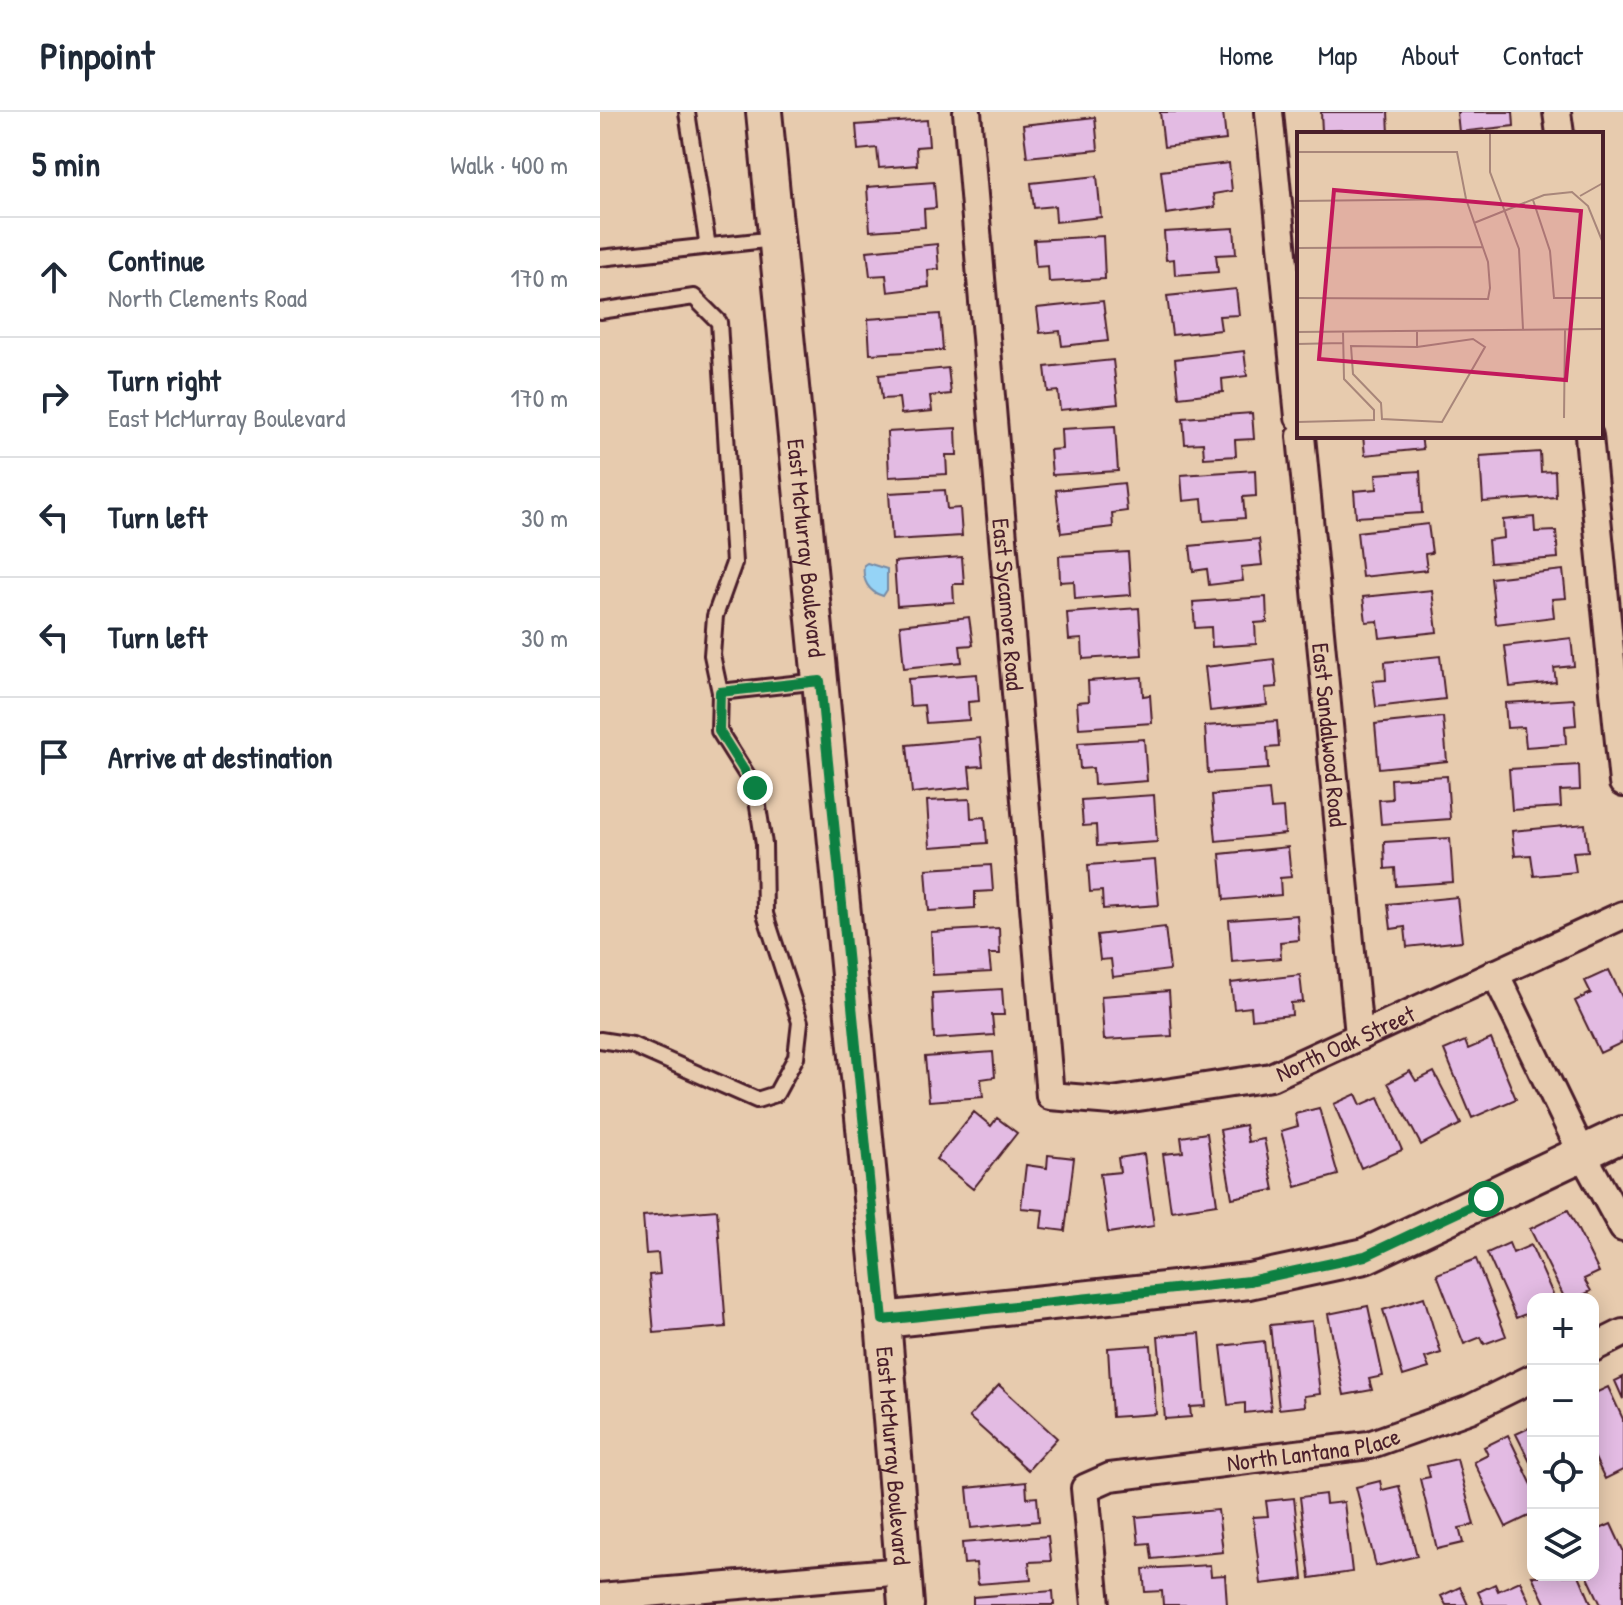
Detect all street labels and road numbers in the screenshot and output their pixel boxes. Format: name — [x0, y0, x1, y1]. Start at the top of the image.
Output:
street label: East McMurray Boulevard — [780, 437, 834, 659]
street label: East Sycamore Road — [985, 517, 1032, 692]
street label: East Sandalwood Road — [1305, 641, 1355, 828]
street label: North Oak Street — [1270, 997, 1420, 1089]
street label: East McMurray Boulevard — [869, 1345, 919, 1566]
street label: North Lantana Place — [1225, 1419, 1404, 1478]

